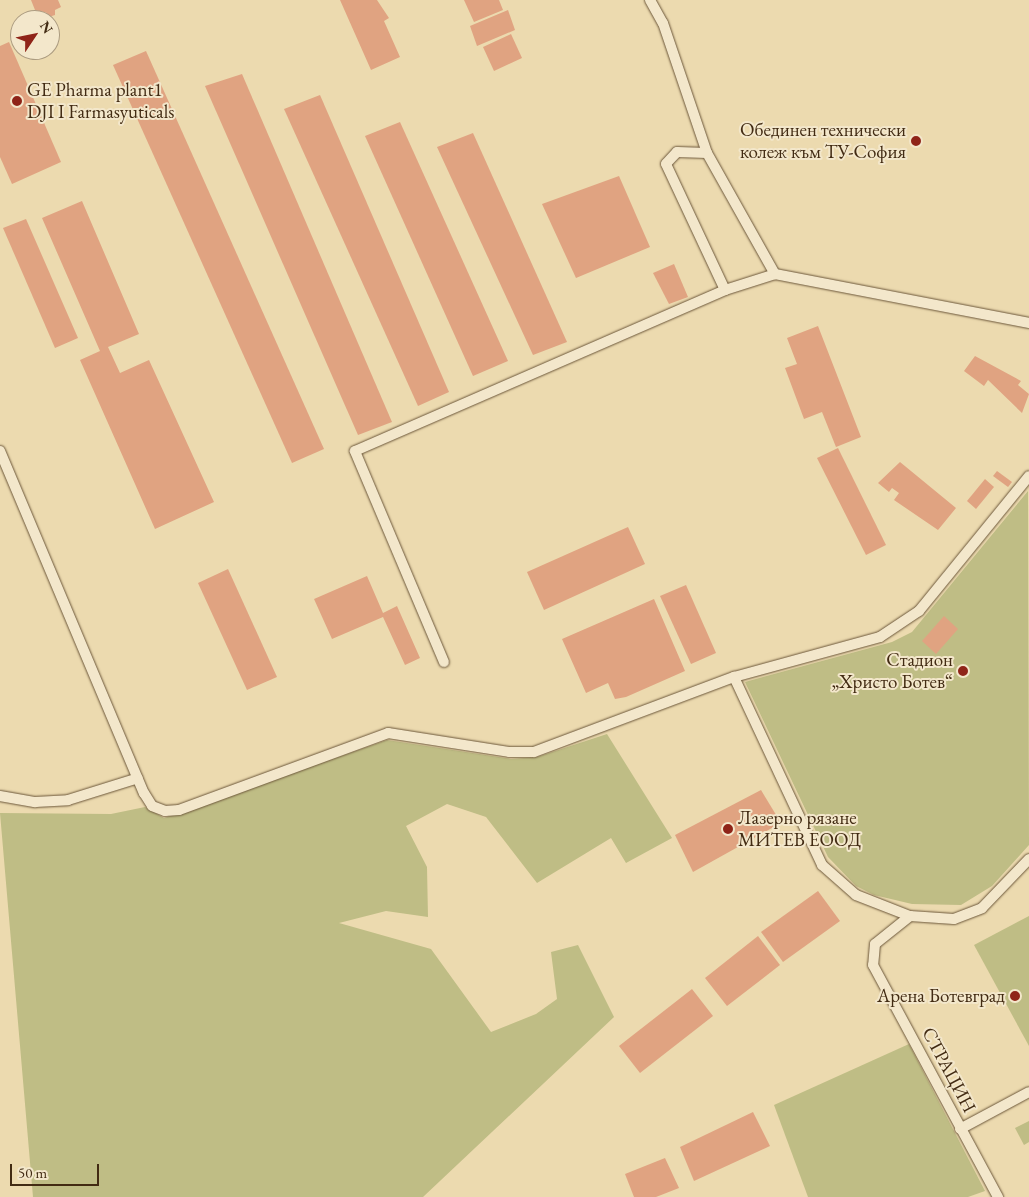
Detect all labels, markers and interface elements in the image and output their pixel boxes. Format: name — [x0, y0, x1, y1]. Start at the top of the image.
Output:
north arrow — [10, 10, 60, 60]
text: N — [36, 17, 57, 37]
place label: GE Pharma plant1 DJI I Farmasyuticals — [27, 79, 174, 123]
marker: GE Pharma plant1 DJI I Farmasyuticals — [11, 95, 23, 107]
place label: Обединен технически колеж към ТУ-София — [740, 119, 906, 163]
marker: Обединен технически колеж към ТУ-София — [910, 135, 922, 147]
place label: Стадион „Христо Ботев“ — [831, 649, 953, 693]
marker: Стадион „Христо Ботев“ — [957, 665, 969, 677]
place label: Лазерно рязане МИТЕВ ЕООД — [738, 807, 861, 851]
marker: Лазерно рязане МИТЕВ ЕООД — [722, 823, 734, 835]
place label: Арена Ботевград — [877, 985, 1005, 1007]
marker: Арена Ботевград — [1009, 990, 1021, 1002]
street label: СТРАЦИН — [917, 1023, 981, 1117]
scale bar — [12, 1154, 101, 1186]
text: 50 m — [18, 1163, 47, 1182]

